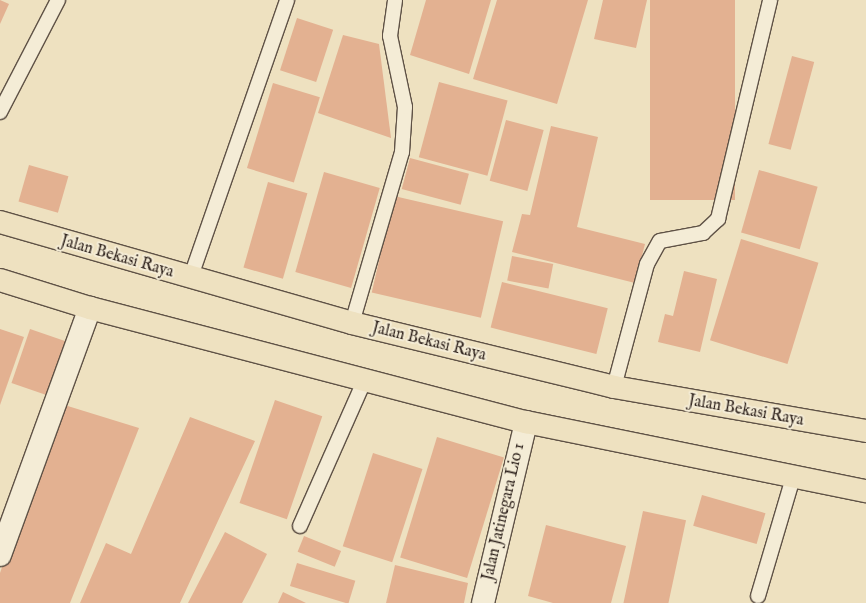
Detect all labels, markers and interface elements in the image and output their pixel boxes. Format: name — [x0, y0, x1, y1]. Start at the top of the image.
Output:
street label: Jalan Bekasi Raya — [58, 232, 176, 282]
street label: Jalan Bekasi Raya — [370, 319, 488, 365]
street label: Jalan Bekasi Raya — [687, 391, 805, 431]
street label: Jalan Jatinegara Lio 1 — [479, 441, 529, 583]

